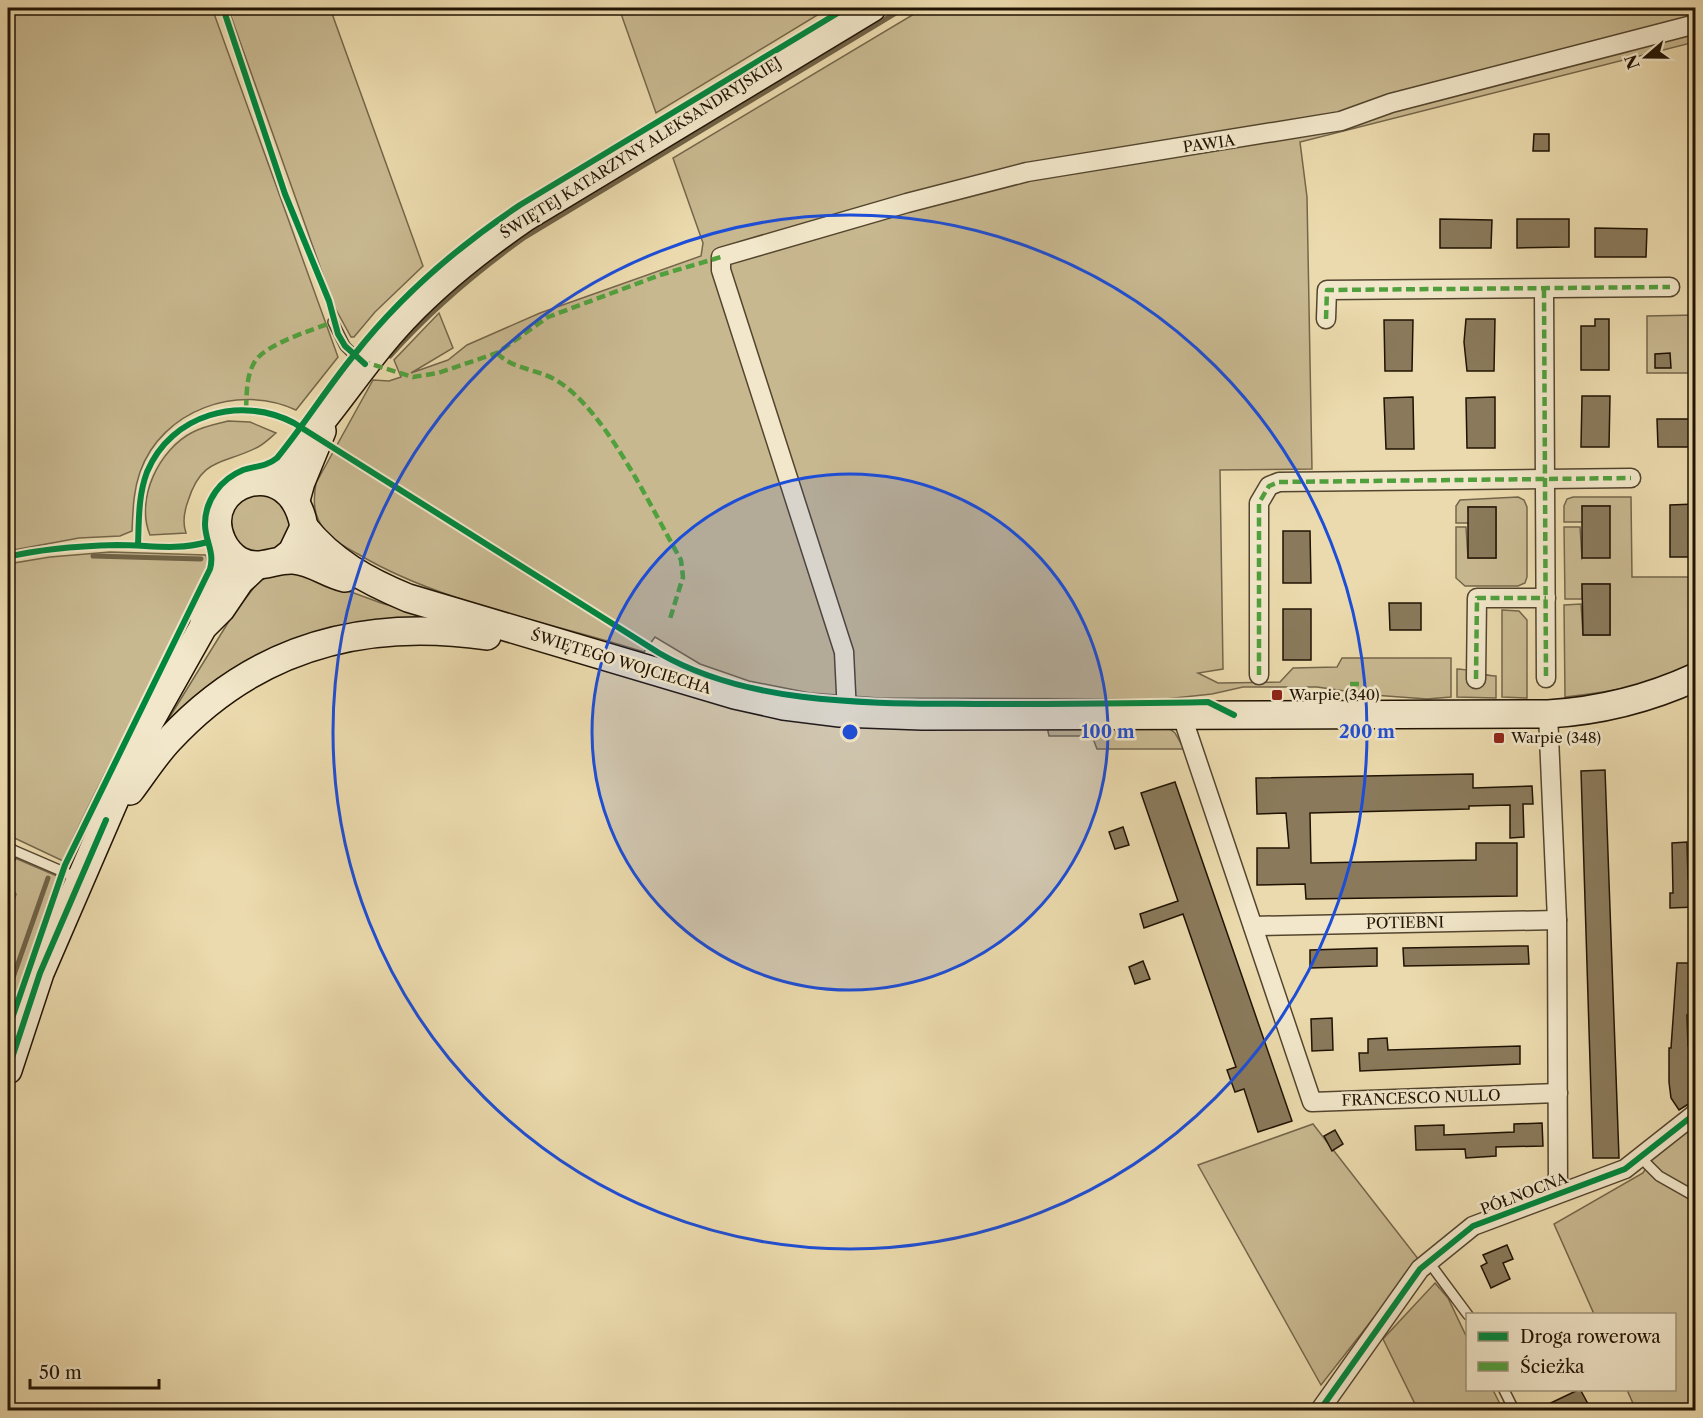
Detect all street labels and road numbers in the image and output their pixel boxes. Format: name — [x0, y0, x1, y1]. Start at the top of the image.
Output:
street label: ŚWIĘTEJ KATARZYNY ALEKSANDRYJSKIEJ — [496, 52, 785, 243]
street label: PAWIA — [1182, 130, 1237, 157]
street label: ŚWIĘTEGO WOJCIECHA — [529, 625, 715, 698]
street label: POTIEBNI — [1366, 912, 1444, 933]
street label: FRANCESCO NULLO — [1341, 1085, 1501, 1110]
street label: PÓŁNOCNA — [1478, 1168, 1571, 1219]

